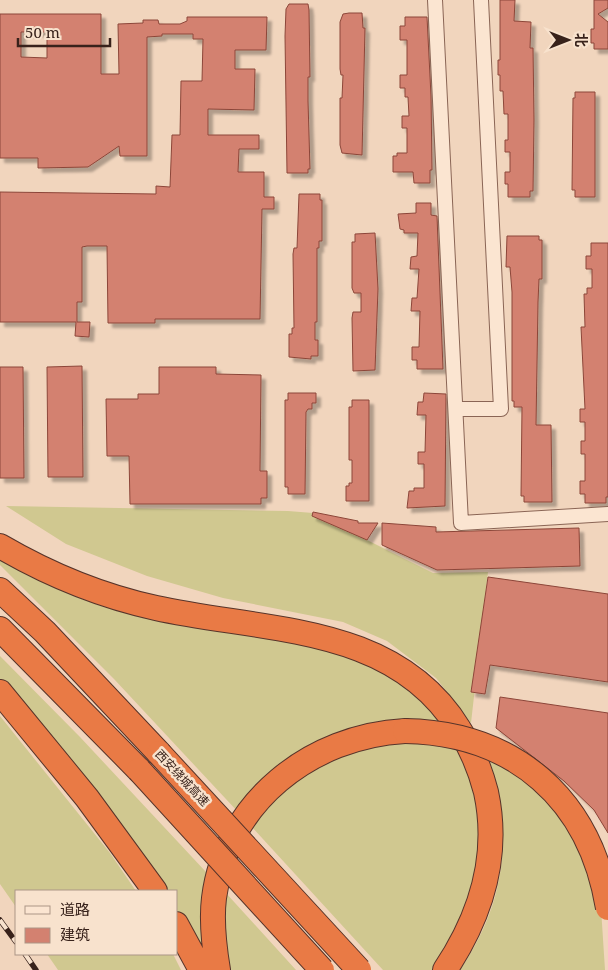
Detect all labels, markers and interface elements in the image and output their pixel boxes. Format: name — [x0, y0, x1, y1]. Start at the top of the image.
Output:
scale bar — [18, 15, 110, 47]
north arrow — [543, 15, 593, 65]
text: 50 m — [25, 22, 60, 42]
text: 北 — [572, 33, 591, 47]
street label: 西安绕城高速 — [152, 746, 213, 810]
legend — [15, 890, 178, 955]
text: 道路 — [60, 899, 90, 919]
text: 建筑 — [60, 924, 90, 944]

